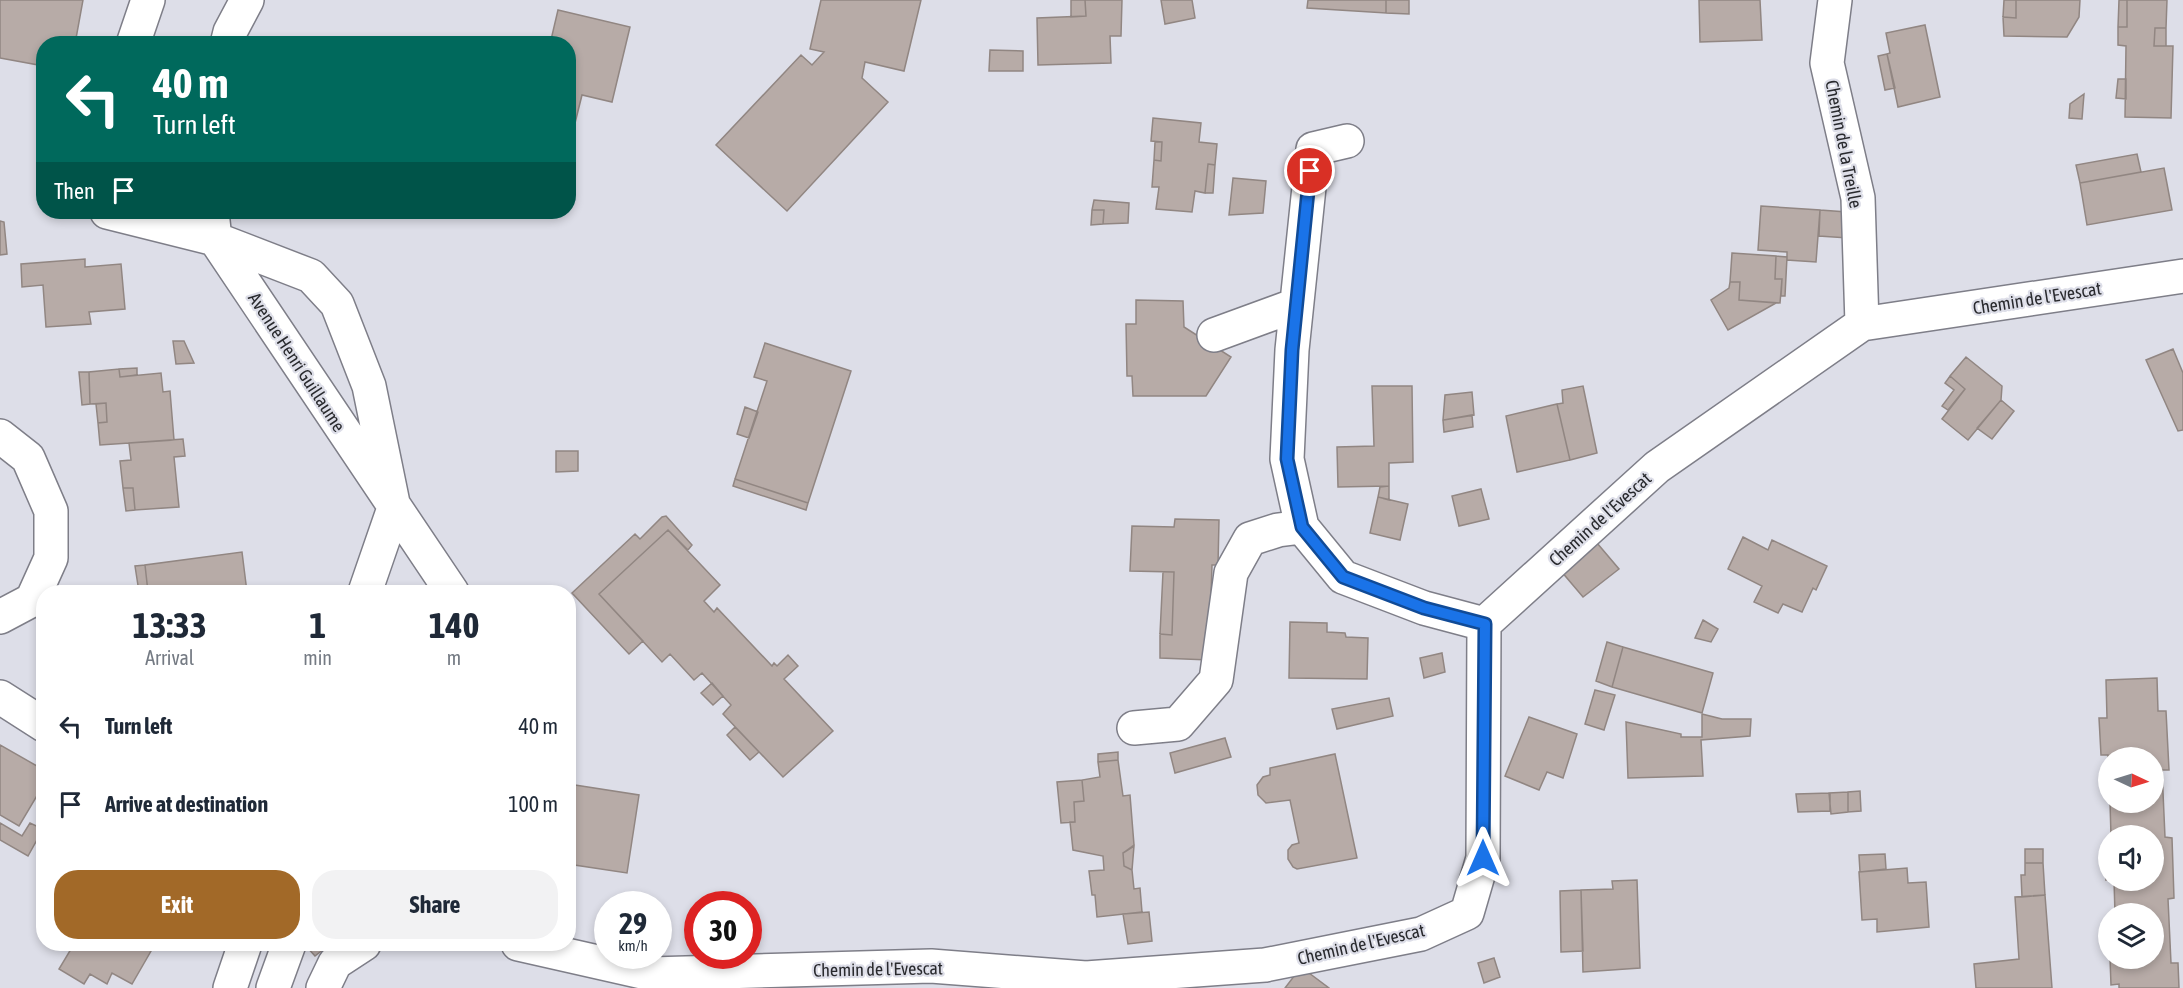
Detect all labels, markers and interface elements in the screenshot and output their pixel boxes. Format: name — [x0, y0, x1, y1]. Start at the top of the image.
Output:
text: 40 m — [153, 59, 228, 107]
icon: left — [54, 60, 132, 138]
street label: Chemin de la Treille — [1821, 78, 1867, 210]
text: Turn left — [153, 109, 236, 140]
pin — [1284, 145, 1335, 196]
icon: arrive — [1293, 154, 1326, 187]
icon: arrive — [107, 174, 140, 207]
text: Then — [54, 178, 95, 204]
street label: Chemin de l'Evescat — [1971, 277, 2103, 319]
street label: Avenue Henri Guillaume — [244, 288, 350, 436]
street label: Chemin de l'Evescat — [1545, 468, 1655, 570]
text: 13:33 — [133, 604, 207, 646]
text: 1 — [309, 604, 326, 646]
text: 140 — [429, 604, 479, 646]
text: Arrival — [145, 646, 194, 669]
text: min — [303, 646, 332, 669]
text: m — [447, 646, 461, 669]
icon: left — [54, 710, 87, 743]
text: Turn left — [105, 713, 172, 739]
text: 40 m — [518, 713, 558, 739]
north arrow — [2098, 747, 2164, 813]
map controls — [2098, 747, 2164, 969]
icon: arrive — [54, 788, 87, 821]
text: Arrive at destination — [105, 791, 268, 817]
text: 100 m — [508, 791, 558, 817]
button: sound — [2098, 825, 2164, 891]
position arrow — [1451, 826, 1515, 890]
button: Exit — [54, 870, 300, 939]
button: Share — [312, 870, 558, 939]
speed limit sign: 30 — [684, 891, 762, 969]
button: layers — [2098, 903, 2164, 969]
text: 29 — [619, 906, 647, 940]
street label: Chemin de l'Evescat — [1295, 919, 1427, 969]
text: km/h — [618, 937, 648, 954]
street label: Chemin de l'Evescat — [813, 957, 943, 981]

